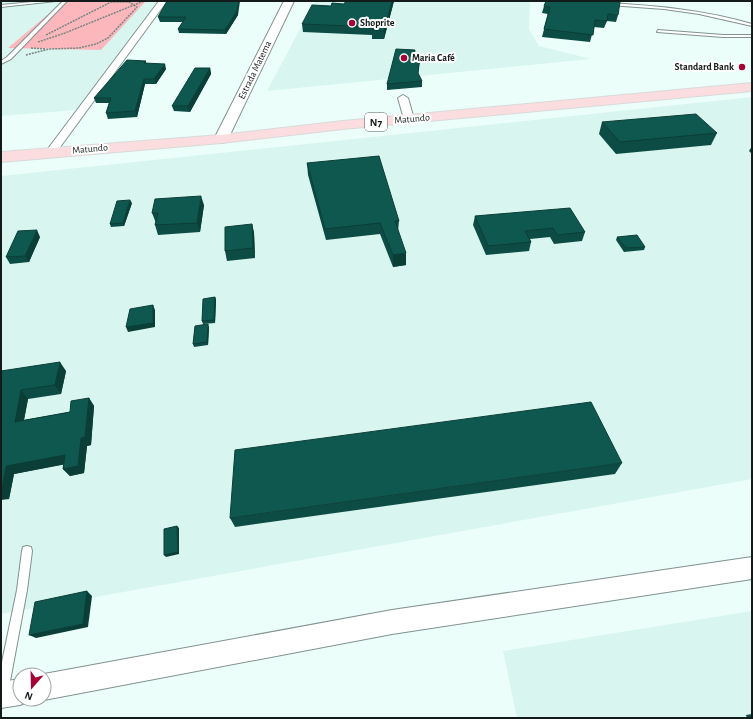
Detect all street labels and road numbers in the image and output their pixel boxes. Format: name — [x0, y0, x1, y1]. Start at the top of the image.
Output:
street label: Estrada Matema — [237, 39, 274, 101]
street label: Matundo — [394, 112, 430, 126]
road number: N7 — [365, 113, 387, 131]
street label: Matundo — [72, 142, 108, 156]

